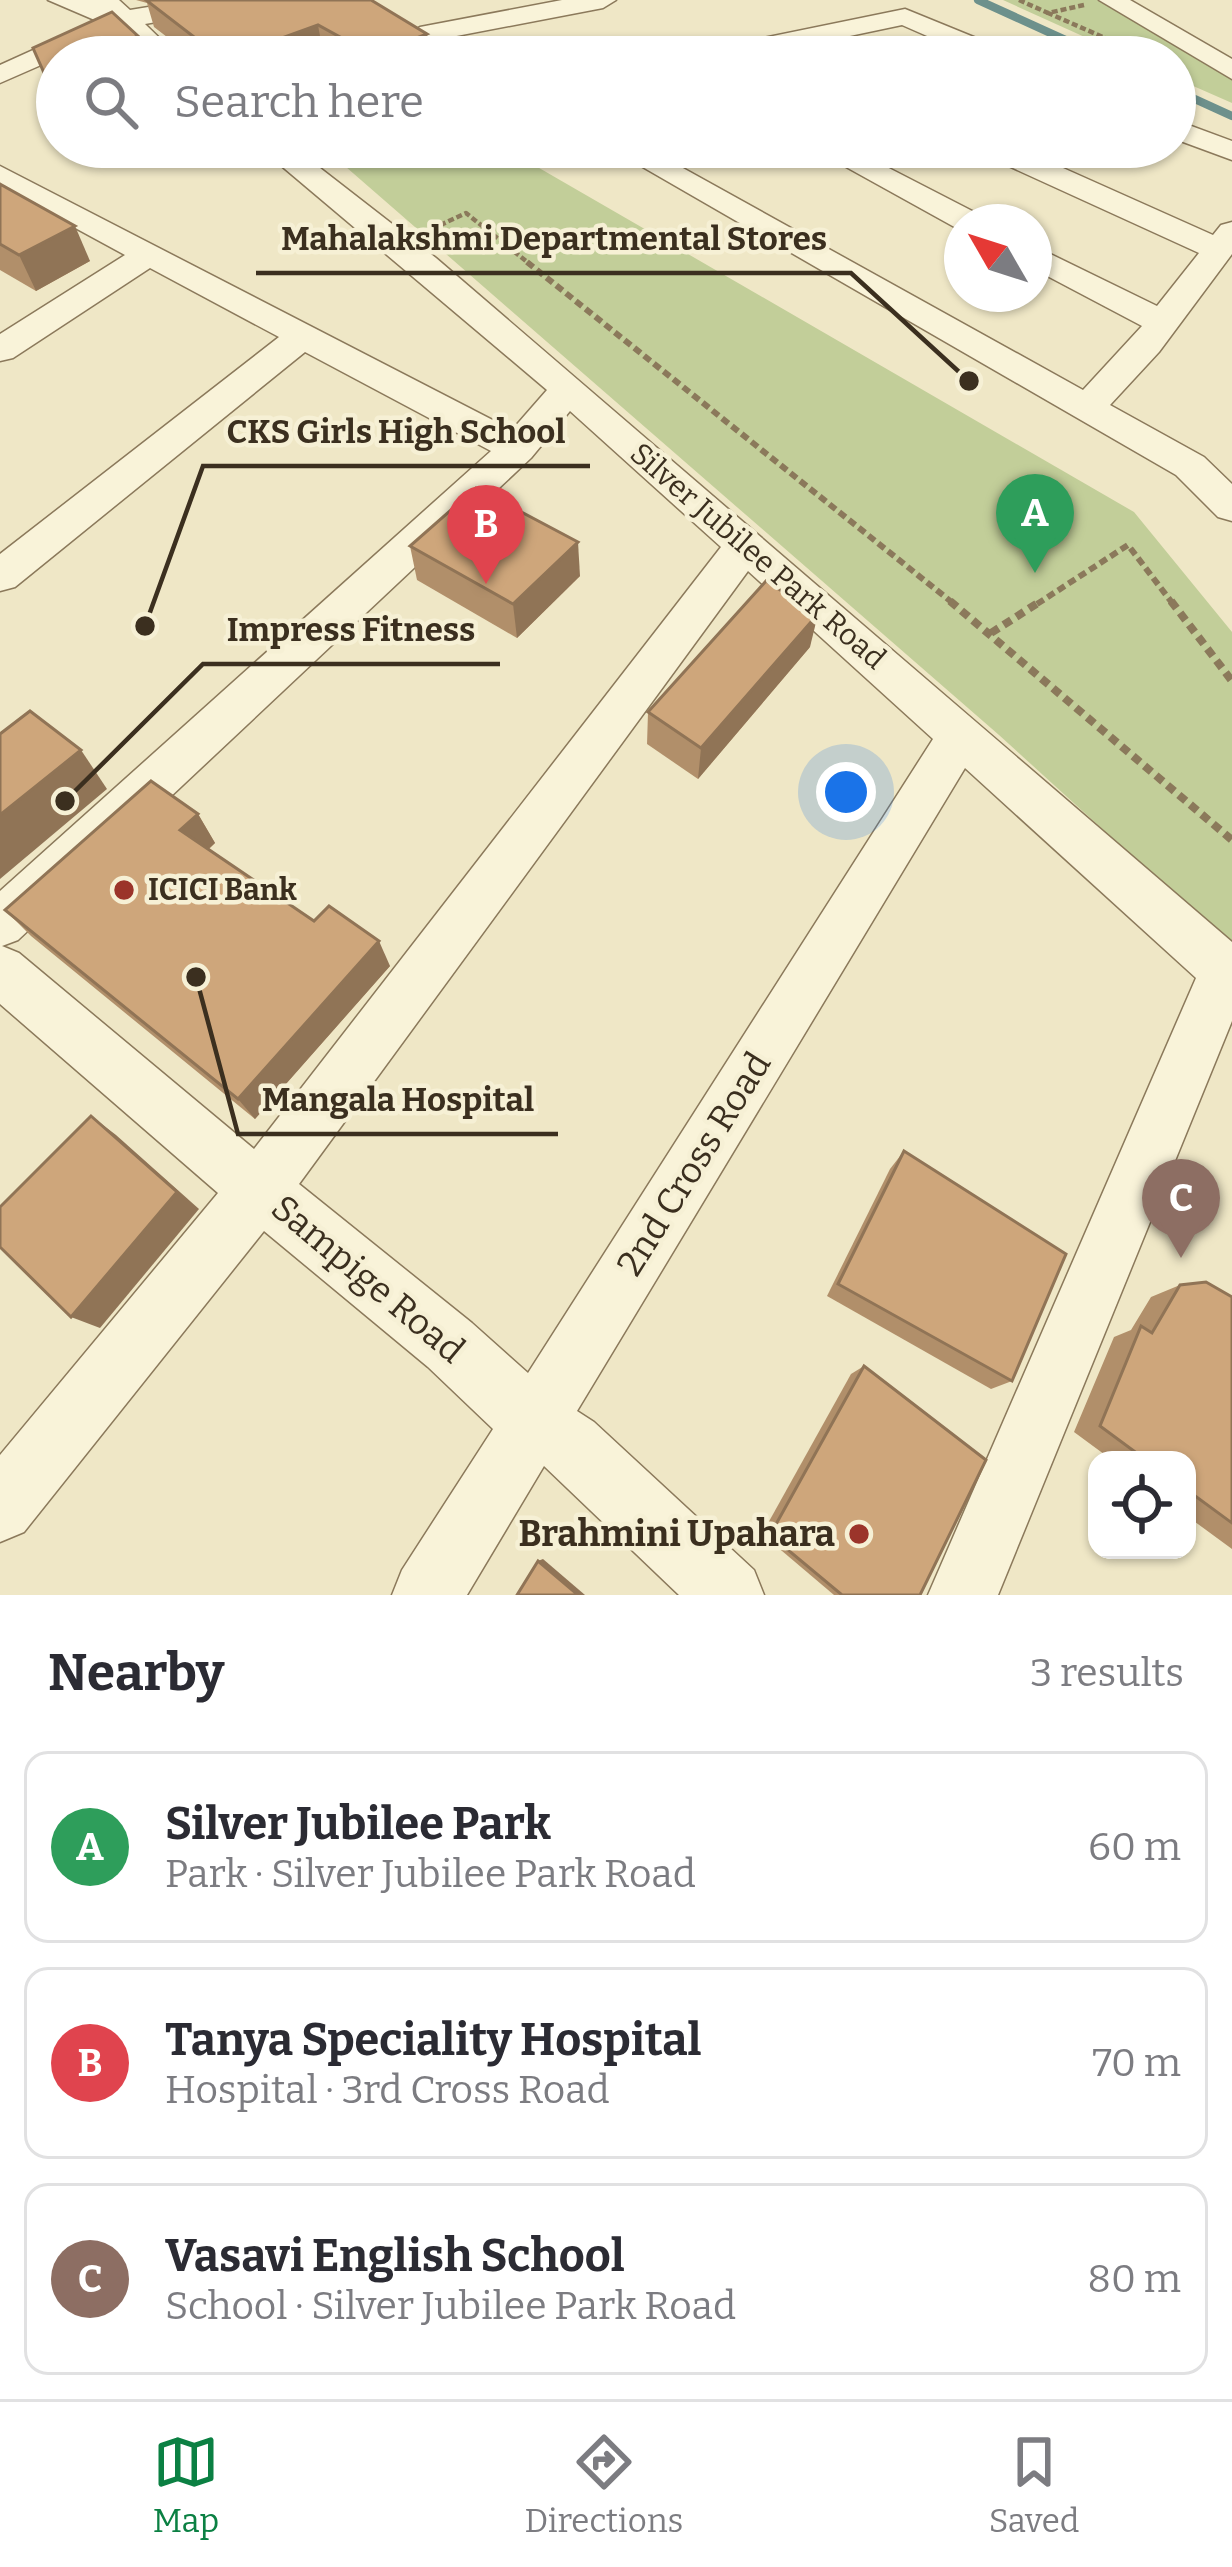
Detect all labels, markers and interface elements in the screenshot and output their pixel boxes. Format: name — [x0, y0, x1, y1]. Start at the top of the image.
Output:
search box — [36, 36, 1196, 168]
icon: search — [78, 69, 144, 135]
text: Search here — [174, 75, 424, 129]
callout: Mahalakshmi Departmental Stores — [256, 204, 851, 273]
north arrow — [944, 204, 1052, 312]
text: Mahalakshmi Departmental Stores — [281, 219, 827, 259]
callout: CKS Girls High School — [203, 397, 590, 466]
text: CKS Girls High School — [227, 412, 566, 452]
street label: Silver Jubilee Park Road — [623, 435, 893, 677]
pin: A — [996, 474, 1074, 573]
pin: B — [447, 485, 525, 584]
callout: Impress Fitness — [203, 595, 500, 664]
text: Impress Fitness — [227, 610, 475, 650]
your location — [816, 762, 876, 822]
place label: ICICI Bank — [148, 872, 297, 908]
marker: ICICI Bank — [111, 877, 137, 903]
street label: 2nd Cross Road — [608, 1044, 780, 1284]
callout: Mangala Hospital — [238, 1065, 558, 1134]
text: Mangala Hospital — [262, 1080, 534, 1120]
pin: C — [1142, 1159, 1220, 1258]
street label: Sampige Road — [263, 1186, 473, 1372]
map controls — [1088, 1451, 1196, 1559]
button: locate — [1088, 1451, 1196, 1559]
place label: Brahmini Upahara — [519, 1512, 835, 1556]
marker: Brahmini Upahara — [846, 1521, 872, 1547]
text: Nearby — [48, 1642, 224, 1704]
text: 3 results — [1030, 1650, 1184, 1696]
text: Silver Jubilee Park — [165, 1797, 551, 1851]
text: A — [76, 1824, 104, 1870]
text: 60 m — [1088, 1824, 1181, 1870]
text: Park · Silver Jubilee Park Road — [165, 1851, 696, 1897]
text: Tanya Speciality Hospital — [165, 2013, 701, 2067]
text: B — [77, 2040, 103, 2086]
text: 70 m — [1092, 2040, 1181, 2086]
text: Hospital · 3rd Cross Road — [165, 2067, 610, 2113]
text: Vasavi English School — [165, 2229, 625, 2283]
text: C — [78, 2256, 102, 2302]
text: 80 m — [1088, 2256, 1181, 2302]
text: School · Silver Jubilee Park Road — [165, 2283, 736, 2329]
tab: Map — [153, 2429, 219, 2541]
tab: Directions — [525, 2429, 683, 2541]
tab: Saved — [989, 2429, 1079, 2541]

